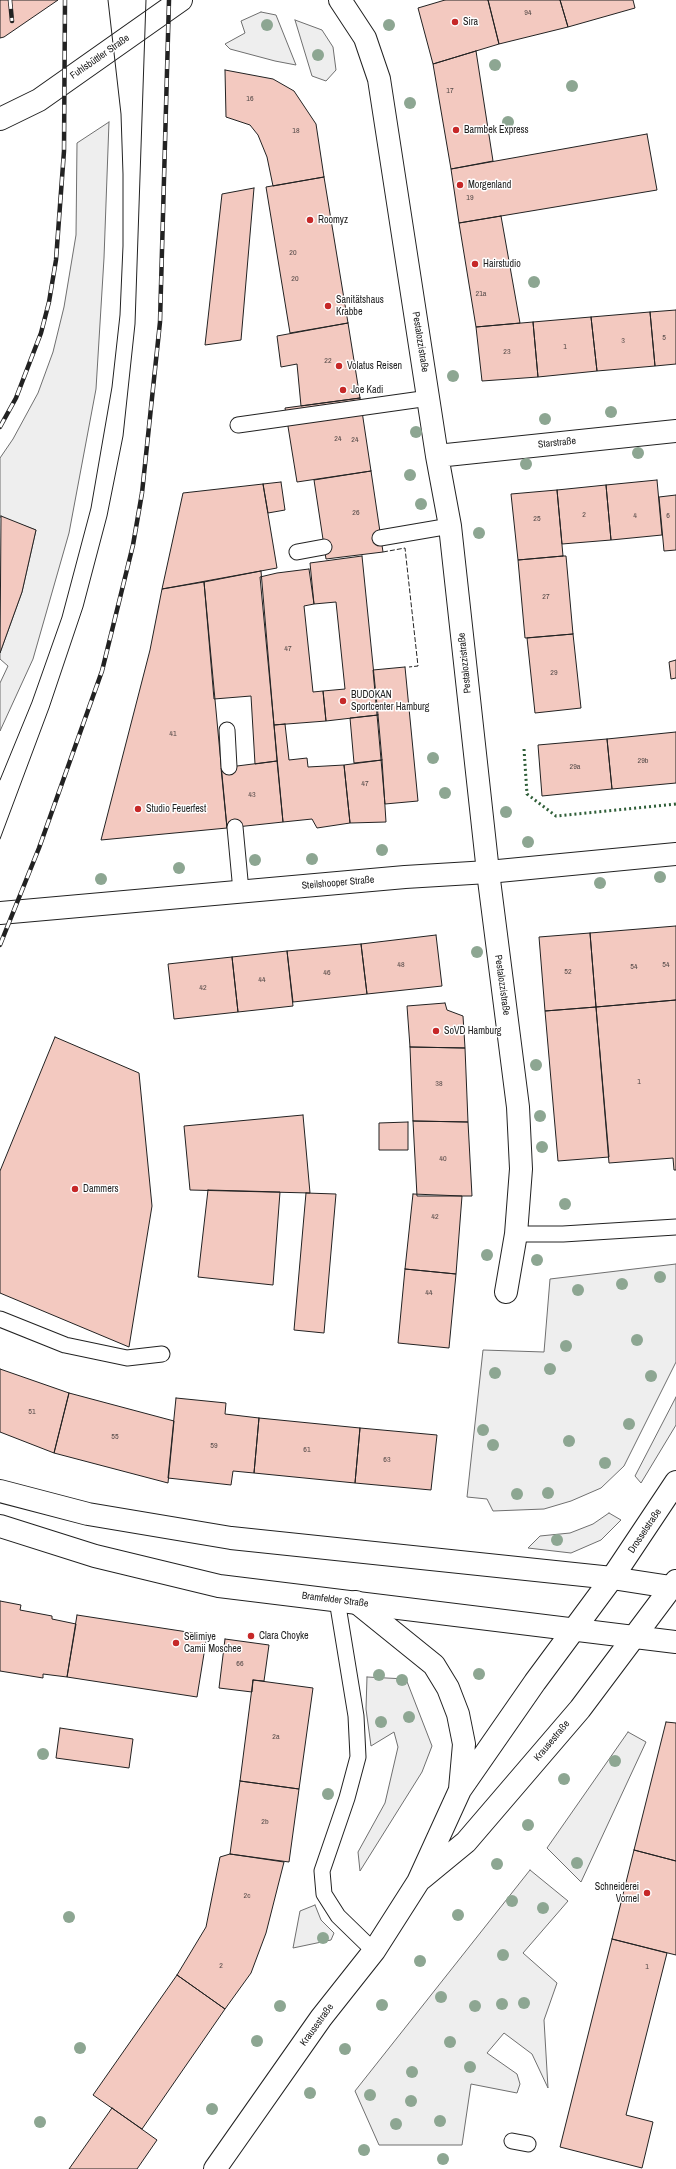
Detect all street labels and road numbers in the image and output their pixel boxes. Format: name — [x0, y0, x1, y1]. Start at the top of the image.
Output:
street label: Fuhlsbüttler Straße — [68, 32, 132, 82]
street label: Pestalozzistraße — [409, 311, 431, 373]
street label: Starstraße — [537, 435, 577, 451]
street label: Pestalozzistraße — [456, 632, 474, 694]
street label: Steilshooper Straße — [301, 874, 375, 892]
street label: Pestalozzistraße — [492, 954, 512, 1016]
street label: Drosselstraße — [626, 1506, 664, 1556]
street label: Bramfelder Straße — [301, 1590, 369, 1610]
street label: Krausestraße — [532, 1718, 572, 1764]
street label: Krausestraße — [298, 2002, 336, 2048]

